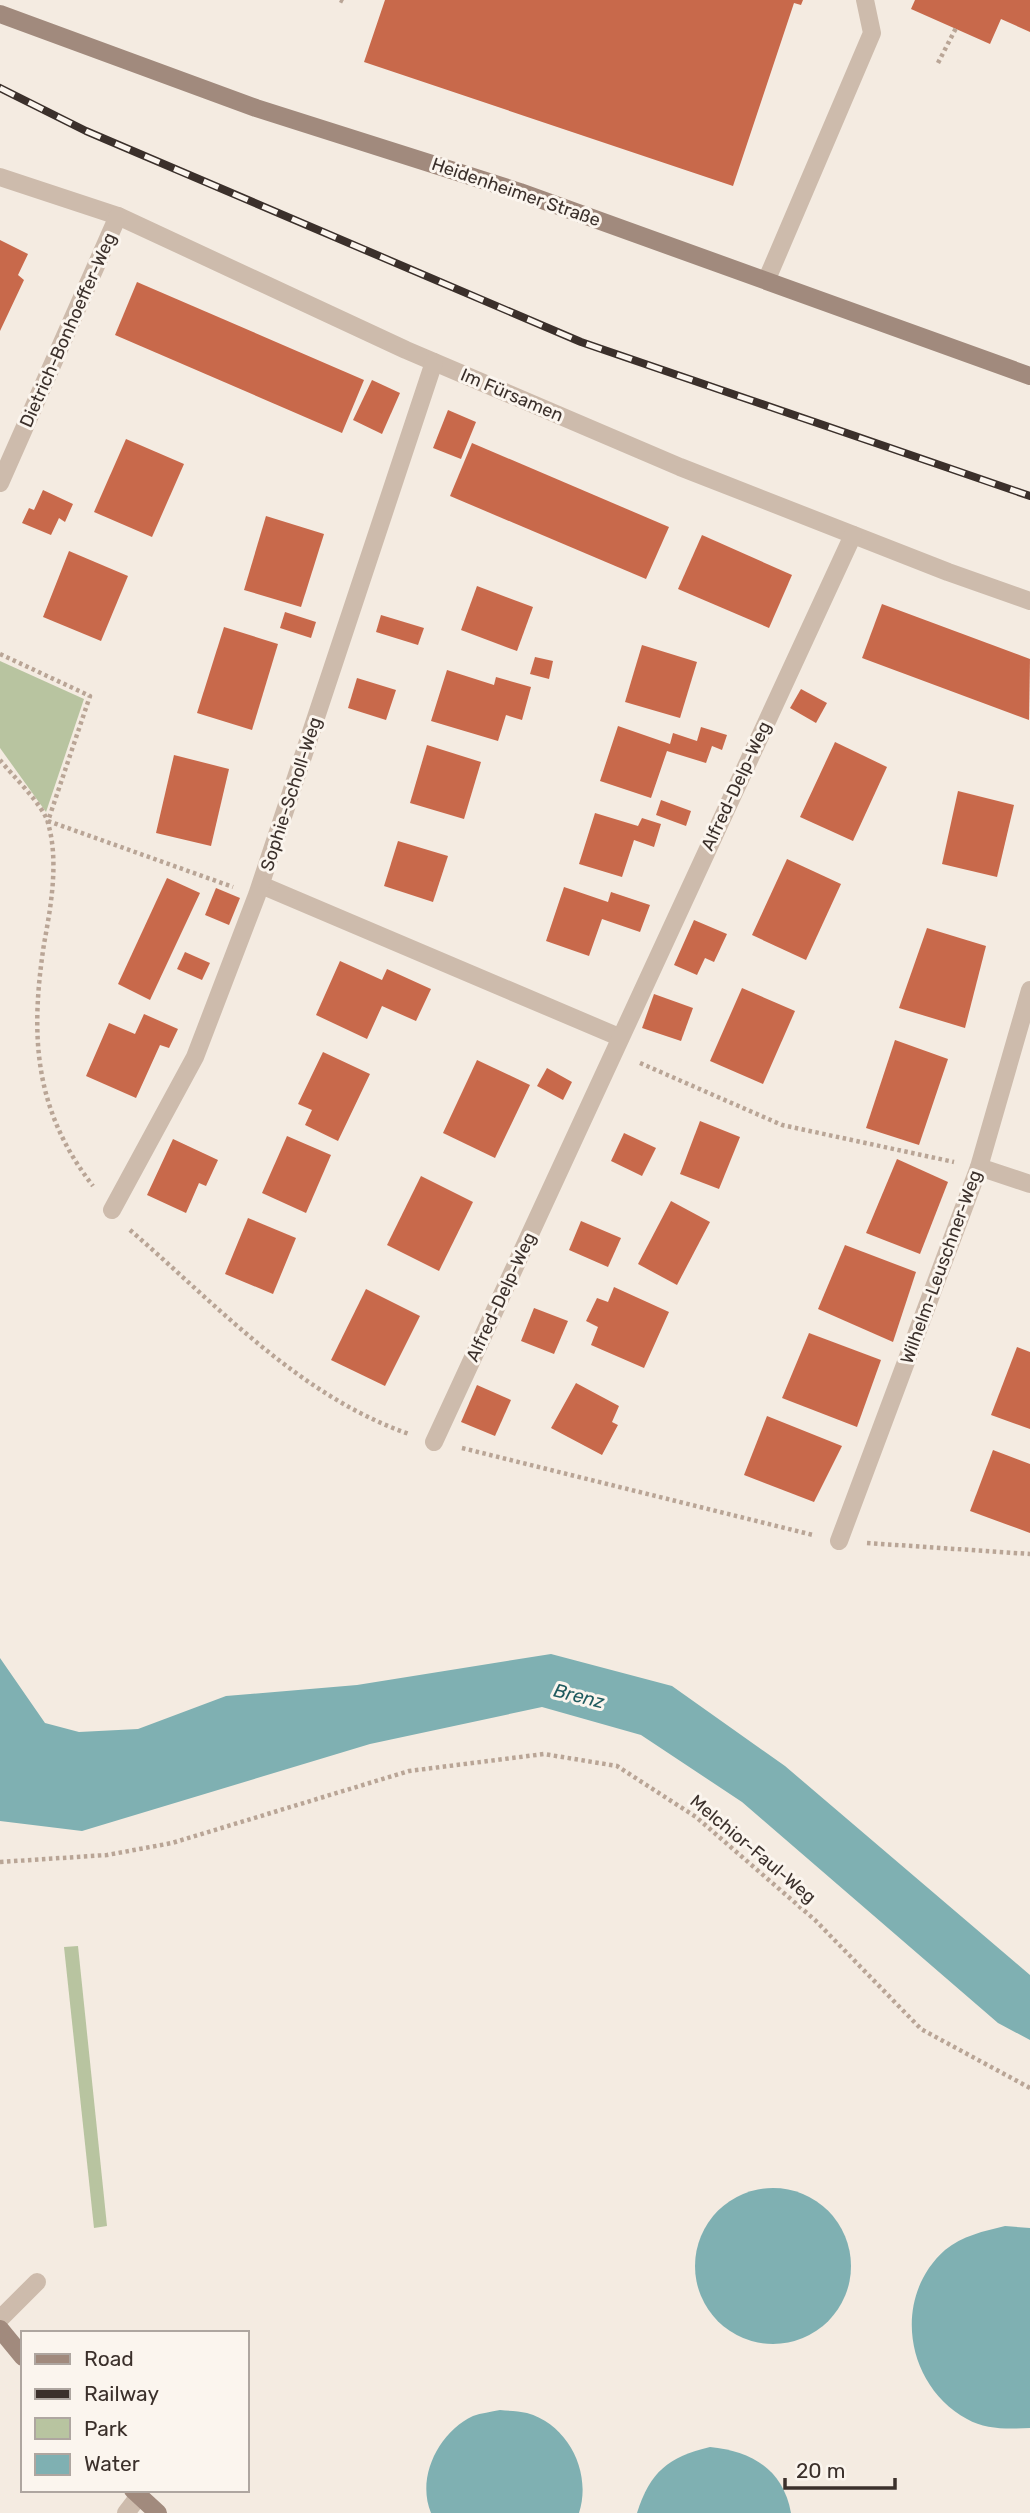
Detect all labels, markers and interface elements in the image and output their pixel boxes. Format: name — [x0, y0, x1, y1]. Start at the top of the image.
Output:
street label: Heidenheimer Straße — [429, 153, 603, 231]
street label: Dietrich-Bonhoeffer-Weg — [15, 229, 121, 431]
street label: Im Fürsamen — [457, 363, 567, 427]
street label: Sophie-Scholl-Weg — [256, 714, 326, 874]
street label: Alfred-Delp-Weg — [696, 718, 776, 854]
street label: Wilhelm-Leuschner-Weg — [896, 1167, 986, 1367]
street label: Alfred-Delp-Weg — [461, 1229, 541, 1365]
water label: Brenz — [551, 1679, 607, 1713]
street label: Melchior-Faul-Weg — [686, 1790, 820, 1908]
legend — [21, 2331, 248, 2492]
text: Road — [84, 2346, 134, 2371]
text: Railway — [84, 2381, 159, 2406]
text: Park — [84, 2416, 128, 2441]
scale bar — [785, 2446, 895, 2490]
text: Water — [84, 2451, 140, 2476]
text: 20 m — [796, 2458, 845, 2483]

